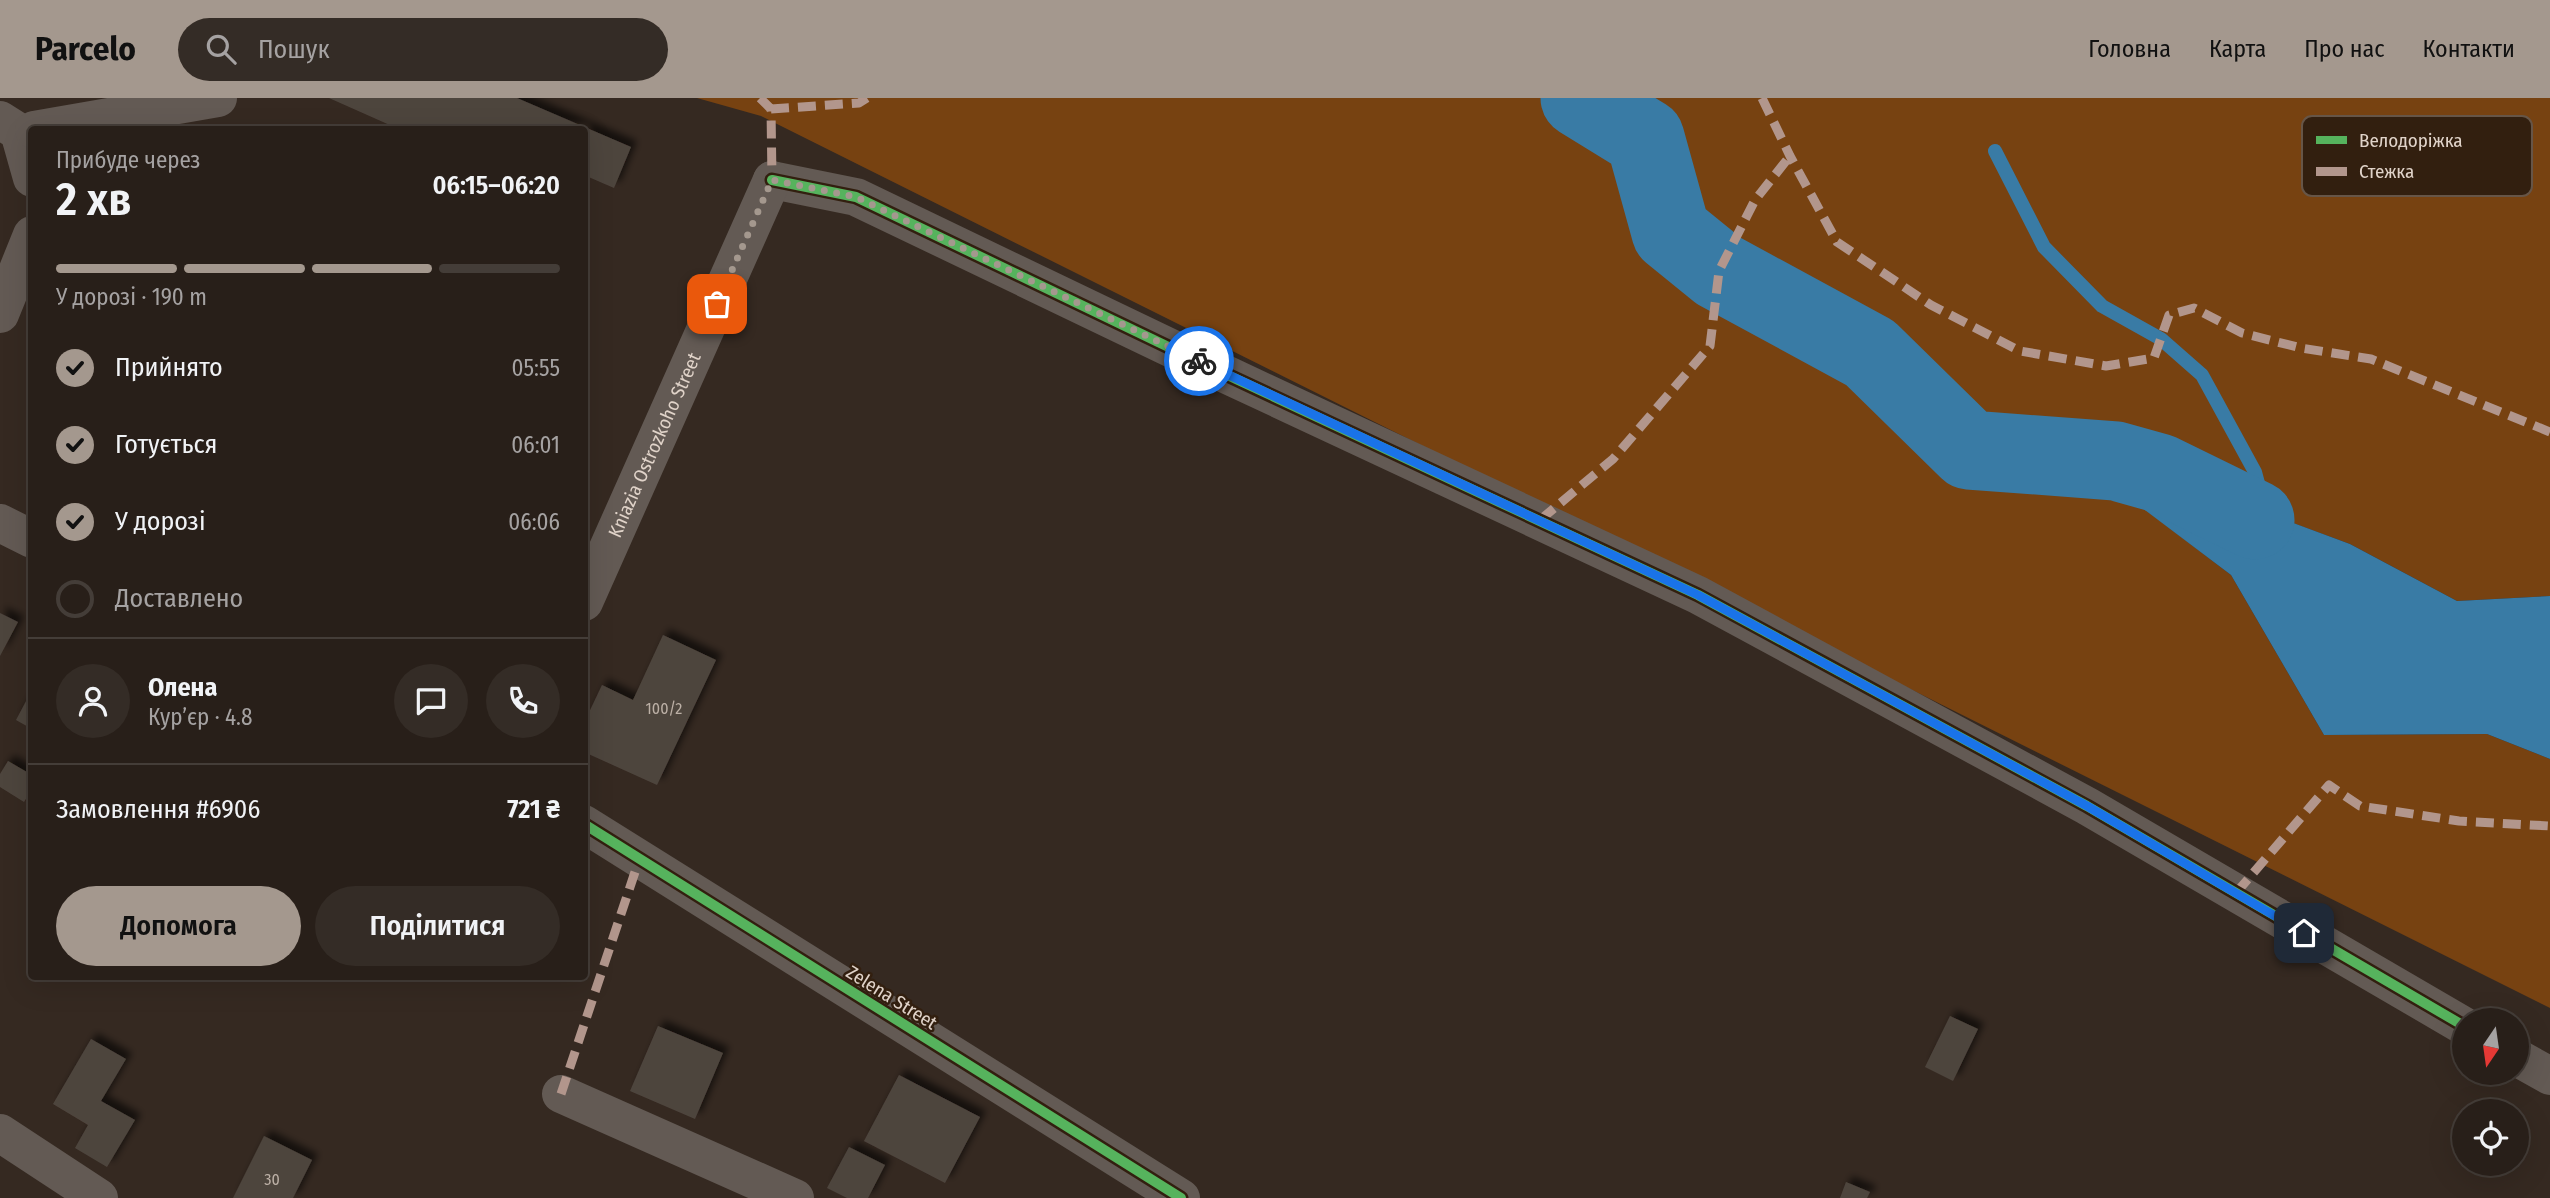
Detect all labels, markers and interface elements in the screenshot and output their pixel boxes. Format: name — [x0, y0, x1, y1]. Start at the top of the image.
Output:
search box — [178, 18, 668, 81]
text: Parcelo — [35, 29, 136, 69]
icon: search — [202, 30, 240, 68]
text: Пошук — [258, 34, 330, 65]
text: Головна — [2088, 35, 2171, 63]
text: Карта — [2209, 35, 2266, 63]
text: Про нас — [2304, 35, 2385, 63]
text: Контакти — [2423, 35, 2515, 63]
legend — [2302, 116, 2532, 196]
text: Велодоріжка — [2359, 129, 2463, 152]
text: Прибуде через — [56, 146, 201, 174]
text: Стежка — [2359, 160, 2414, 183]
text: 06:15–06:20 — [433, 170, 560, 201]
text: 2 хв — [56, 172, 132, 227]
pin — [687, 274, 747, 334]
text: У дорозі · 190 m — [56, 283, 207, 311]
icon: bag — [698, 285, 736, 323]
courier — [1164, 326, 1234, 396]
icon: bike — [1180, 342, 1218, 380]
street label: Kniazia Ostrozkoho Street — [603, 348, 706, 541]
icon: check — [56, 349, 94, 387]
text: Прийнято — [115, 352, 223, 383]
text: 05:55 — [511, 354, 560, 382]
icon: check — [56, 426, 94, 464]
text: Готується — [115, 429, 217, 460]
text: 06:01 — [511, 431, 560, 459]
icon: check — [56, 503, 94, 541]
text: У дорозі — [115, 506, 205, 537]
text: 06:06 — [508, 508, 560, 536]
text: Доставлено — [115, 583, 243, 614]
button: person — [56, 664, 130, 738]
button: chat — [394, 664, 468, 738]
button: phone — [486, 664, 560, 738]
text: Олена — [148, 672, 217, 703]
house number: 100/2 — [646, 699, 682, 718]
text: Кур’єр · 4.8 — [148, 703, 253, 731]
text: Замовлення #6906 — [56, 794, 260, 825]
text: 721 ₴ — [507, 794, 560, 825]
button: Допомога — [56, 886, 301, 966]
button: Поділитися — [315, 886, 560, 966]
pin — [2274, 903, 2334, 963]
icon: home — [2285, 914, 2323, 952]
street label: Zelena Street — [842, 960, 942, 1035]
north arrow — [2452, 1008, 2529, 1085]
map controls — [2452, 1008, 2529, 1176]
button: locate — [2452, 1099, 2529, 1176]
house number: 30 — [264, 1170, 280, 1189]

